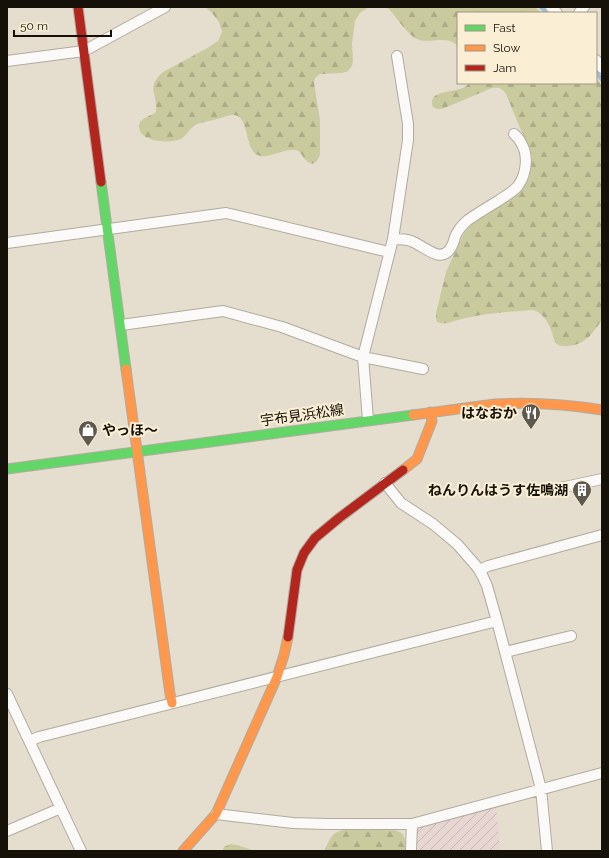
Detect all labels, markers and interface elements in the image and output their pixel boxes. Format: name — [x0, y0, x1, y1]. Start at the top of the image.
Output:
scale bar — [14, 12, 111, 38]
legend — [457, 12, 597, 84]
text: 50 m — [20, 19, 48, 33]
text: Fast — [493, 21, 516, 35]
text: Slow — [493, 41, 520, 55]
text: Jam — [493, 61, 516, 75]
street label: 宇布見浜松線 — [259, 401, 345, 429]
restaurant icon: はなおか — [520, 402, 542, 430]
place label: はなおか — [461, 405, 517, 421]
shop icon: やっほ～ — [77, 419, 99, 447]
place label: やっほ～ — [102, 422, 158, 438]
building icon: ねんりんはうす佐鳴湖 — [571, 479, 593, 507]
place label: ねんりんはうす佐鳴湖 — [428, 482, 568, 498]

